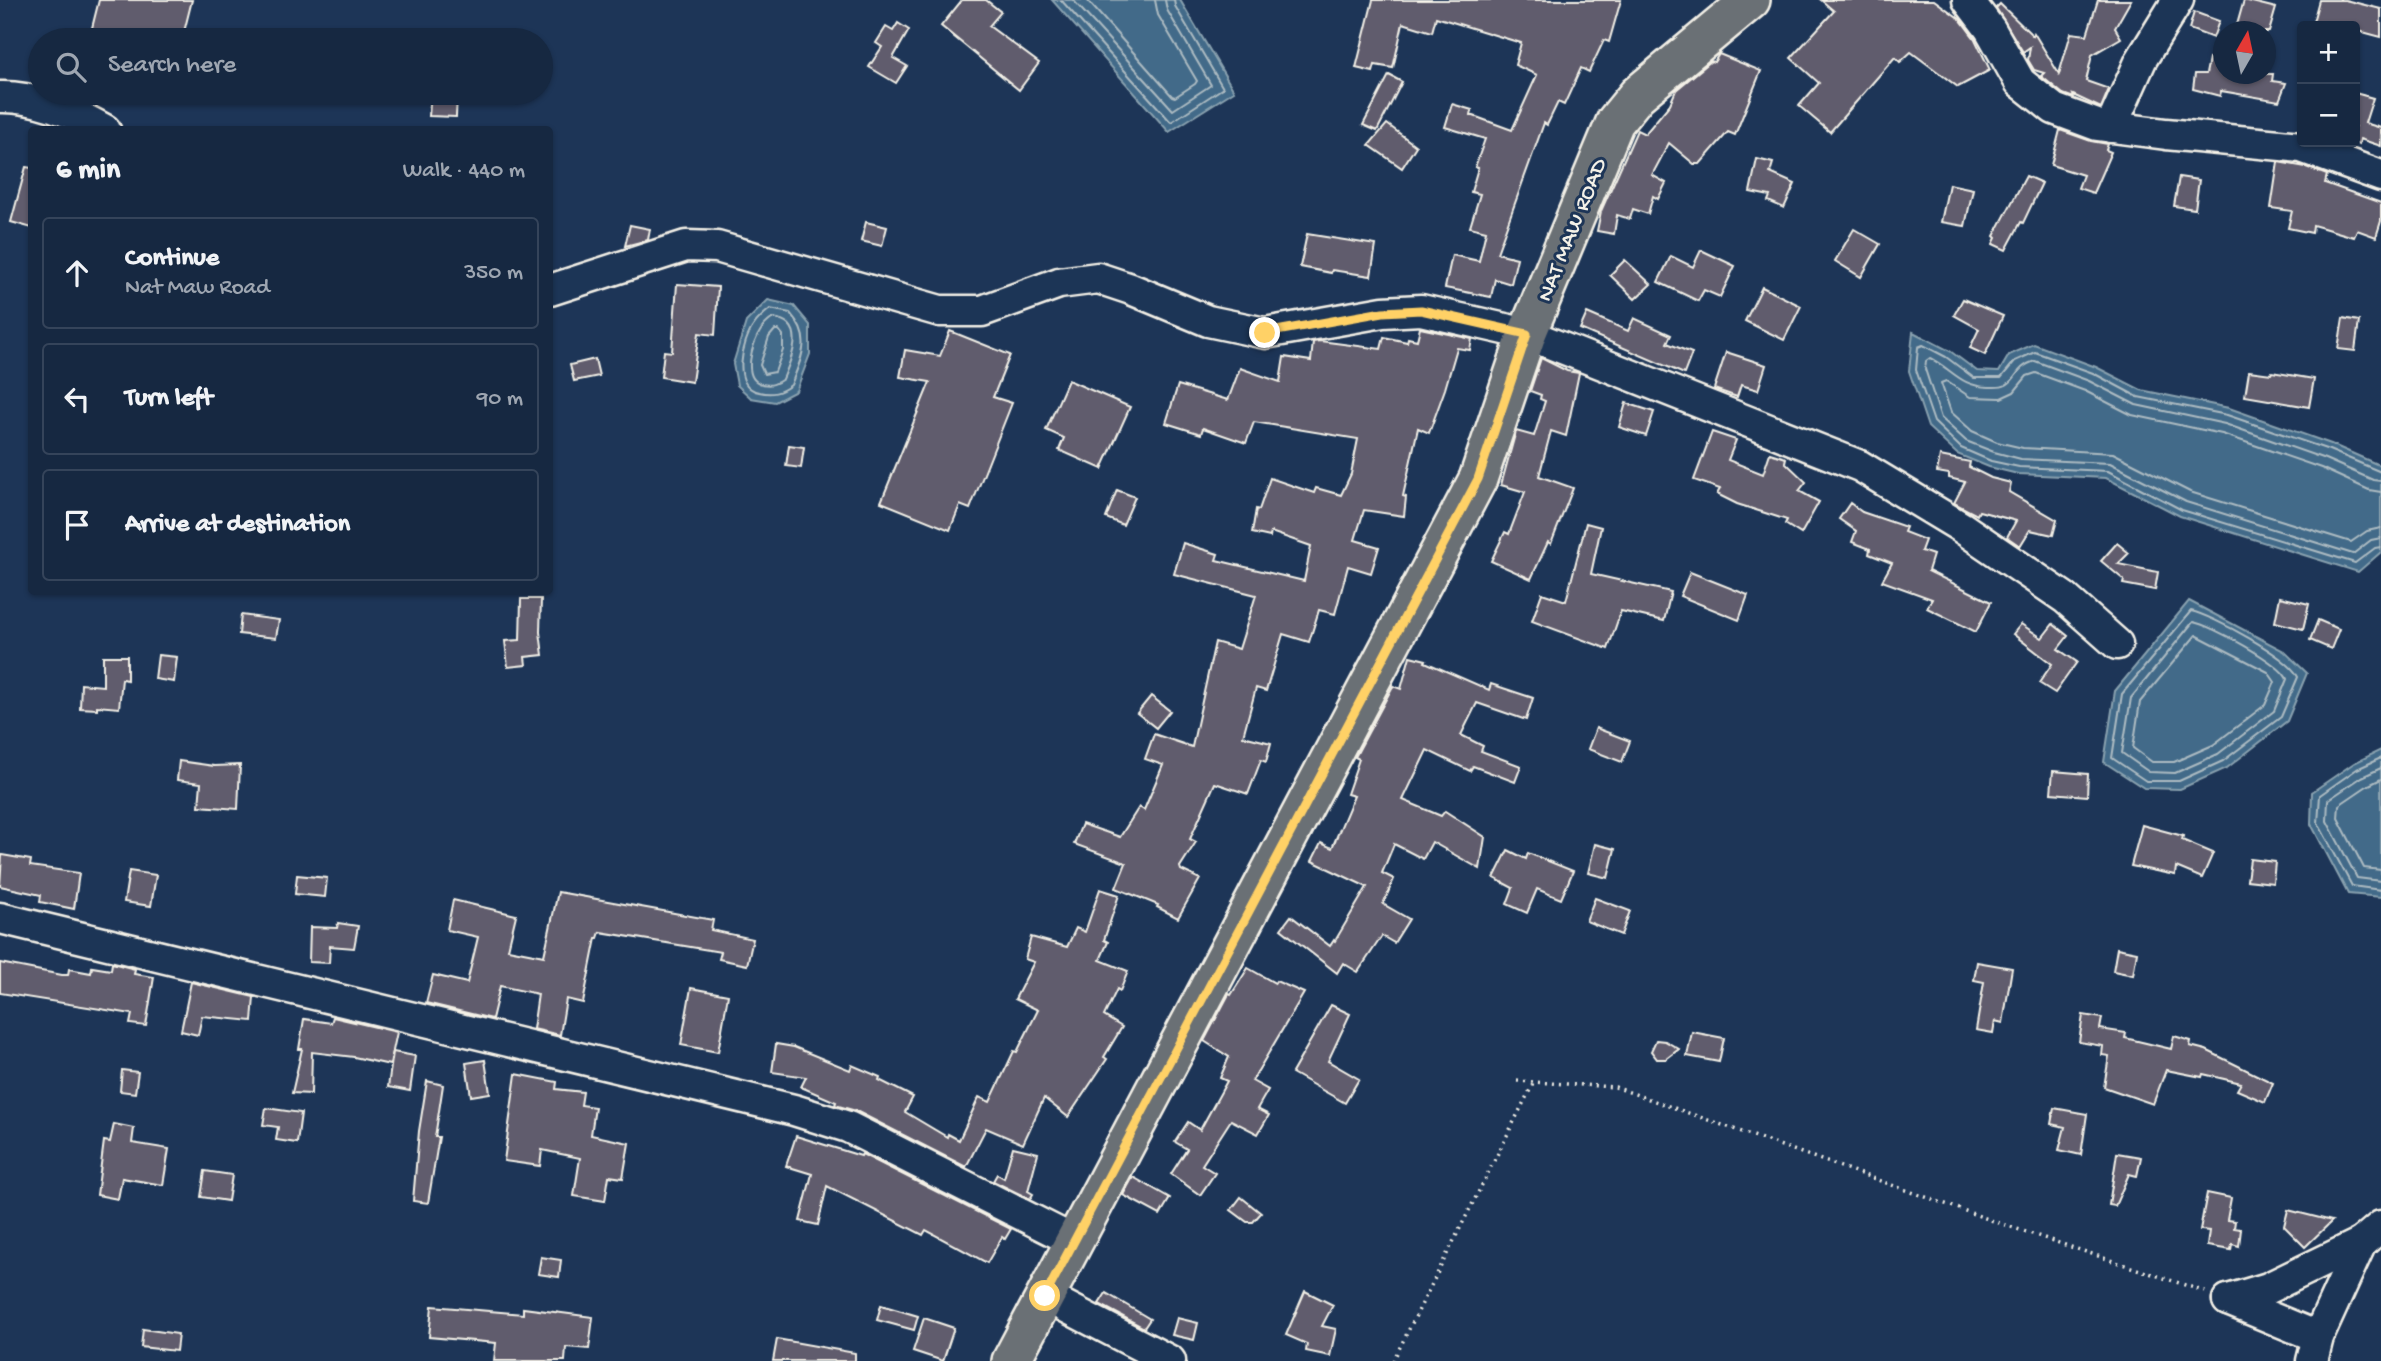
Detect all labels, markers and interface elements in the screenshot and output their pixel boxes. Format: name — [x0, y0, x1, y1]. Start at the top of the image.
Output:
north arrow — [2213, 21, 2276, 84]
map controls — [2297, 21, 2360, 147]
button: + — [2297, 21, 2360, 84]
search box — [28, 28, 553, 105]
icon: search — [52, 48, 90, 86]
text: Search here — [108, 51, 236, 82]
button: − — [2297, 84, 2360, 147]
text: 6 min — [56, 154, 120, 189]
street label: NAT MAW ROAD — [1532, 154, 1615, 306]
text: Walk · 440 m — [403, 158, 525, 185]
text: Continue — [125, 244, 219, 275]
icon: ahead — [58, 254, 96, 292]
text: 350 m — [464, 260, 523, 287]
text: Nat Maw Road — [125, 275, 270, 302]
route end — [1249, 317, 1280, 348]
icon: left — [58, 380, 96, 418]
text: Turn left — [125, 384, 213, 415]
text: 90 m — [477, 386, 523, 413]
icon: arrive — [58, 506, 96, 544]
text: Arrive at destination — [125, 510, 350, 541]
route start — [1029, 1280, 1060, 1311]

